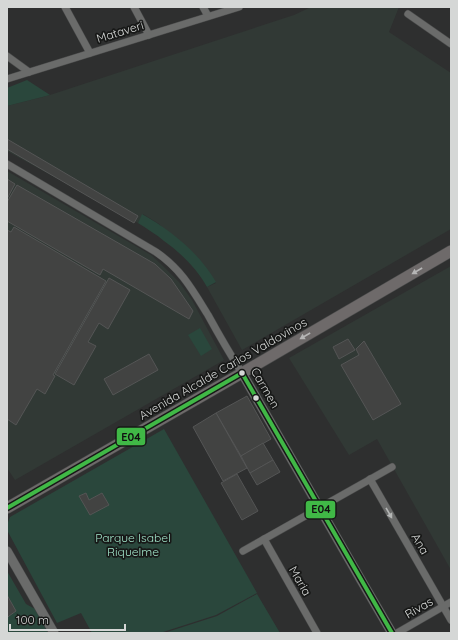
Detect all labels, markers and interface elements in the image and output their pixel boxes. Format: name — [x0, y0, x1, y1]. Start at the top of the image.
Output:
street label: Mataveri — [94, 17, 145, 46]
one-way arrow — [411, 267, 423, 274]
street label: Avenida Alcalde Carlos Valdovinos — [136, 314, 310, 423]
one-way arrow — [299, 333, 311, 340]
street label: Carmen — [248, 365, 283, 411]
unlabelled marker — [237, 368, 247, 378]
unlabelled marker — [251, 393, 261, 403]
line badge: E04 — [116, 427, 146, 446]
text: E04 — [121, 430, 141, 444]
line badge: E04 — [305, 500, 336, 519]
text: E04 — [311, 502, 331, 516]
one-way arrow — [386, 507, 393, 519]
park label: Parque Isabel Riquelme — [95, 530, 171, 559]
street label: Ana — [408, 530, 432, 557]
street label: Maria — [286, 563, 315, 598]
street label: Rivas — [402, 593, 436, 622]
scale bar — [10, 606, 125, 632]
text: 100 m — [16, 612, 49, 627]

